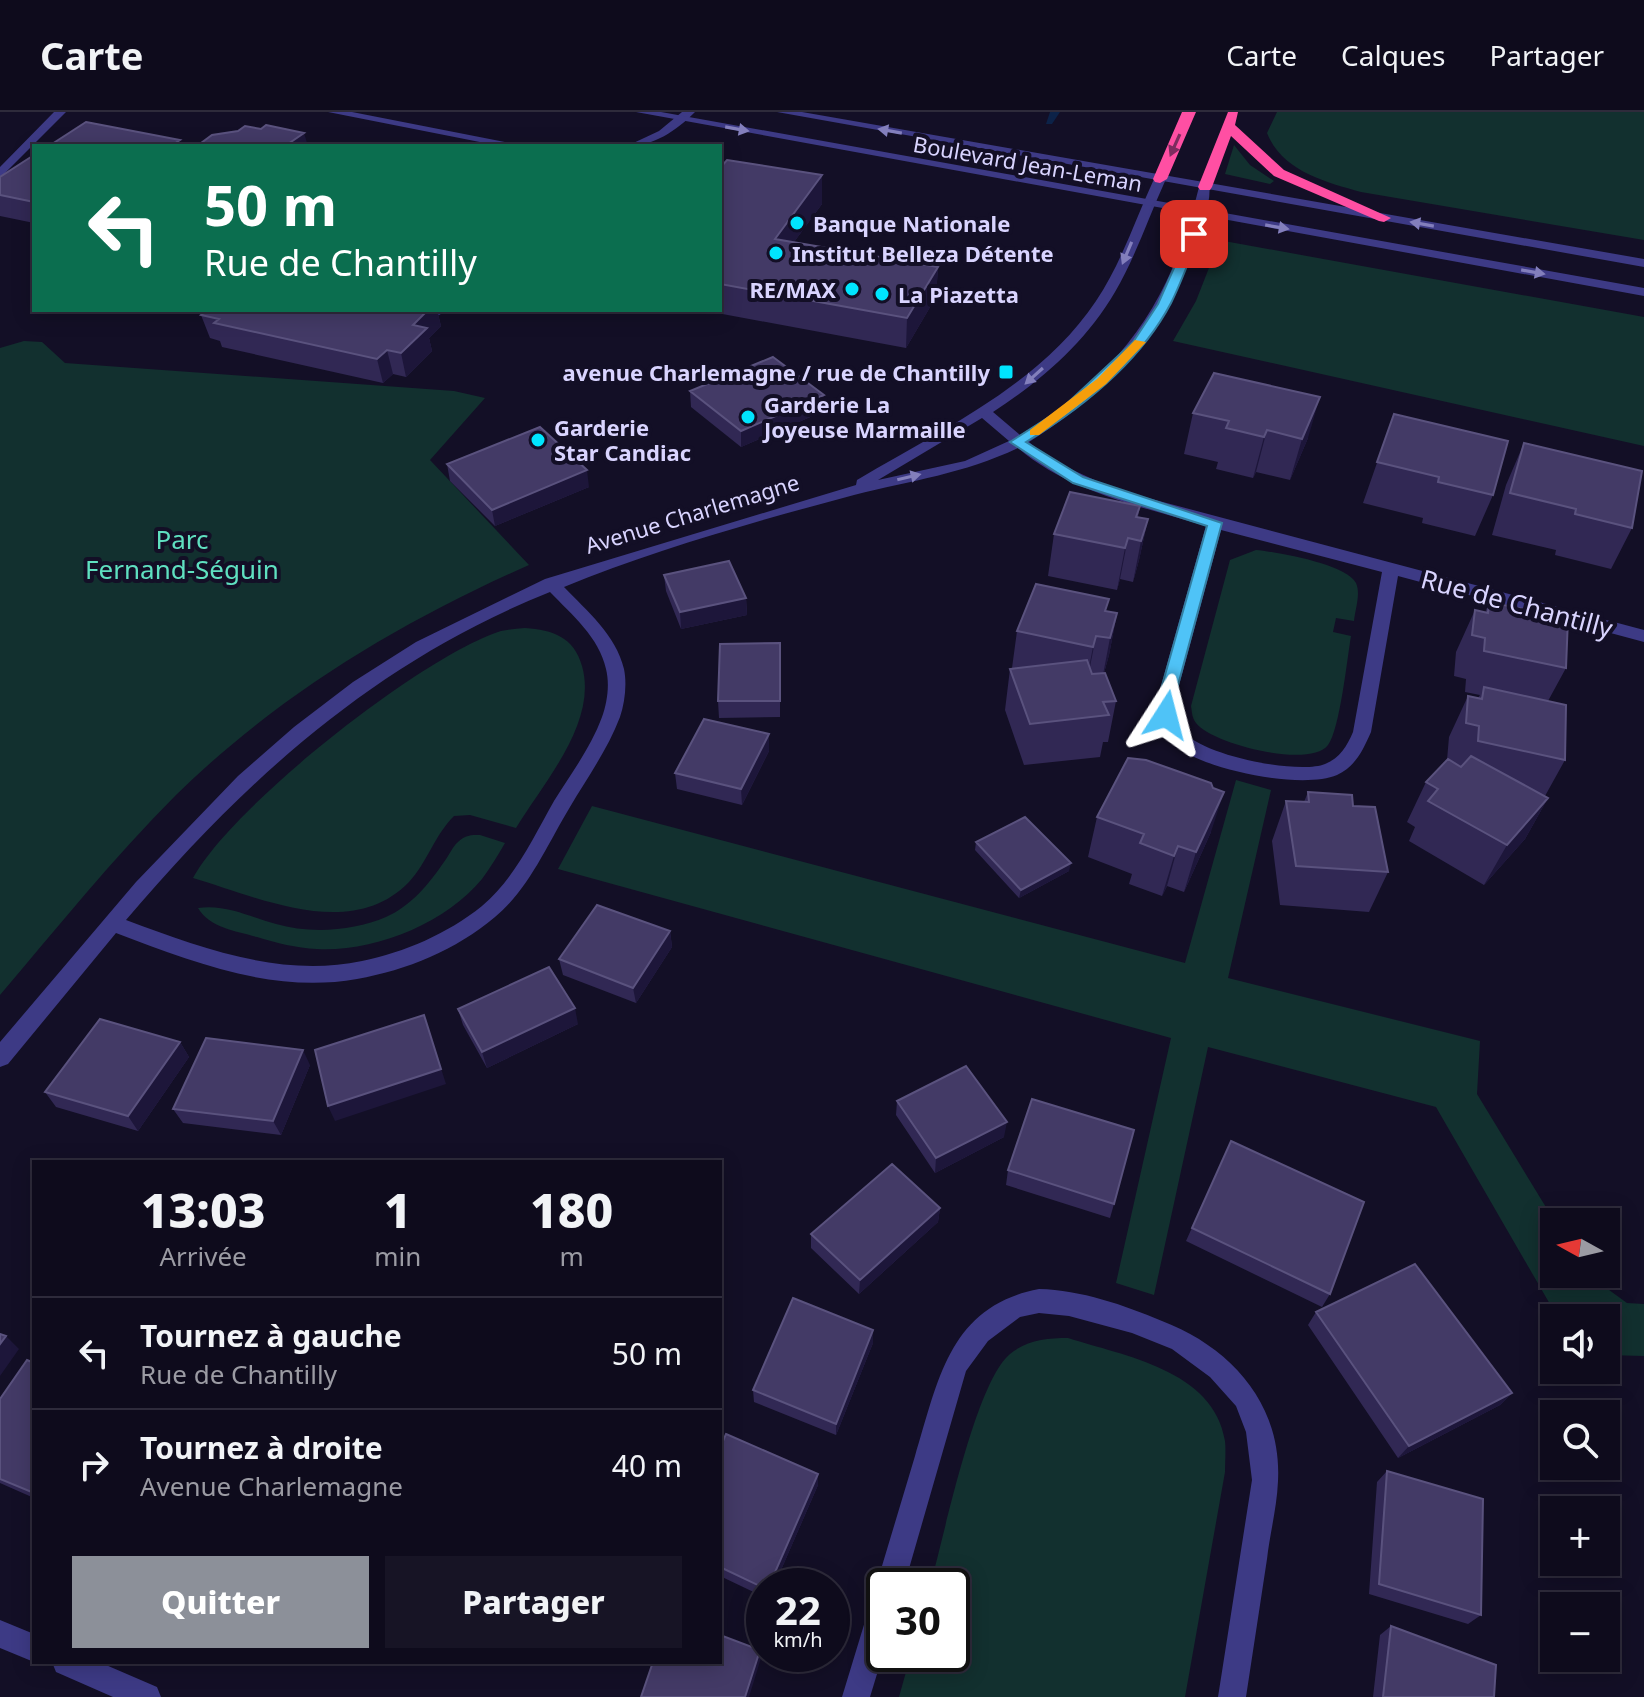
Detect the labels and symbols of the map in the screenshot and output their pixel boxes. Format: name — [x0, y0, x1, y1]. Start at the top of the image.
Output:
one-way arrow — [724, 124, 749, 136]
one-way arrow — [877, 124, 902, 136]
street label: Boulevard Jean-Leman — [911, 128, 1145, 198]
one-way arrow — [1168, 134, 1181, 157]
pin — [1160, 200, 1228, 268]
place label: Banque Nationale — [813, 208, 1010, 238]
marker: Banque Nationale — [788, 214, 806, 232]
one-way arrow — [1409, 218, 1434, 230]
one-way arrow — [1265, 221, 1290, 233]
place label: Institut Belleza Détente — [792, 238, 1054, 268]
one-way arrow — [1121, 241, 1134, 265]
marker: Institut Belleza Détente — [767, 244, 785, 262]
one-way arrow — [1521, 267, 1546, 279]
place label: RE/MAX — [749, 274, 836, 304]
place label: La Piazetta — [898, 279, 1019, 309]
marker: RE/MAX — [843, 280, 861, 298]
marker: La Piazetta — [873, 285, 891, 303]
place label: avenue Charlemagne / rue de Chantilly — [563, 357, 990, 387]
marker: avenue Charlemagne / rue de Chantilly — [997, 363, 1015, 381]
one-way arrow — [1024, 366, 1043, 384]
place label: Garderie La Joyeuse Marmaille — [762, 389, 966, 444]
marker: Garderie La Joyeuse Marmaille — [739, 408, 757, 426]
place label: Garderie Star Candiac — [554, 412, 691, 467]
marker: Garderie Star Candiac — [529, 431, 547, 449]
street label: Avenue Charlemagne — [581, 466, 803, 560]
one-way arrow — [897, 471, 922, 483]
park label: Parc Fernand-Séguin — [85, 521, 279, 587]
street label: Rue de Chantilly — [1417, 560, 1618, 646]
position arrow — [1124, 673, 1208, 757]
north arrow — [1540, 1208, 1620, 1288]
speed limit sign: 30 — [866, 1568, 970, 1672]

